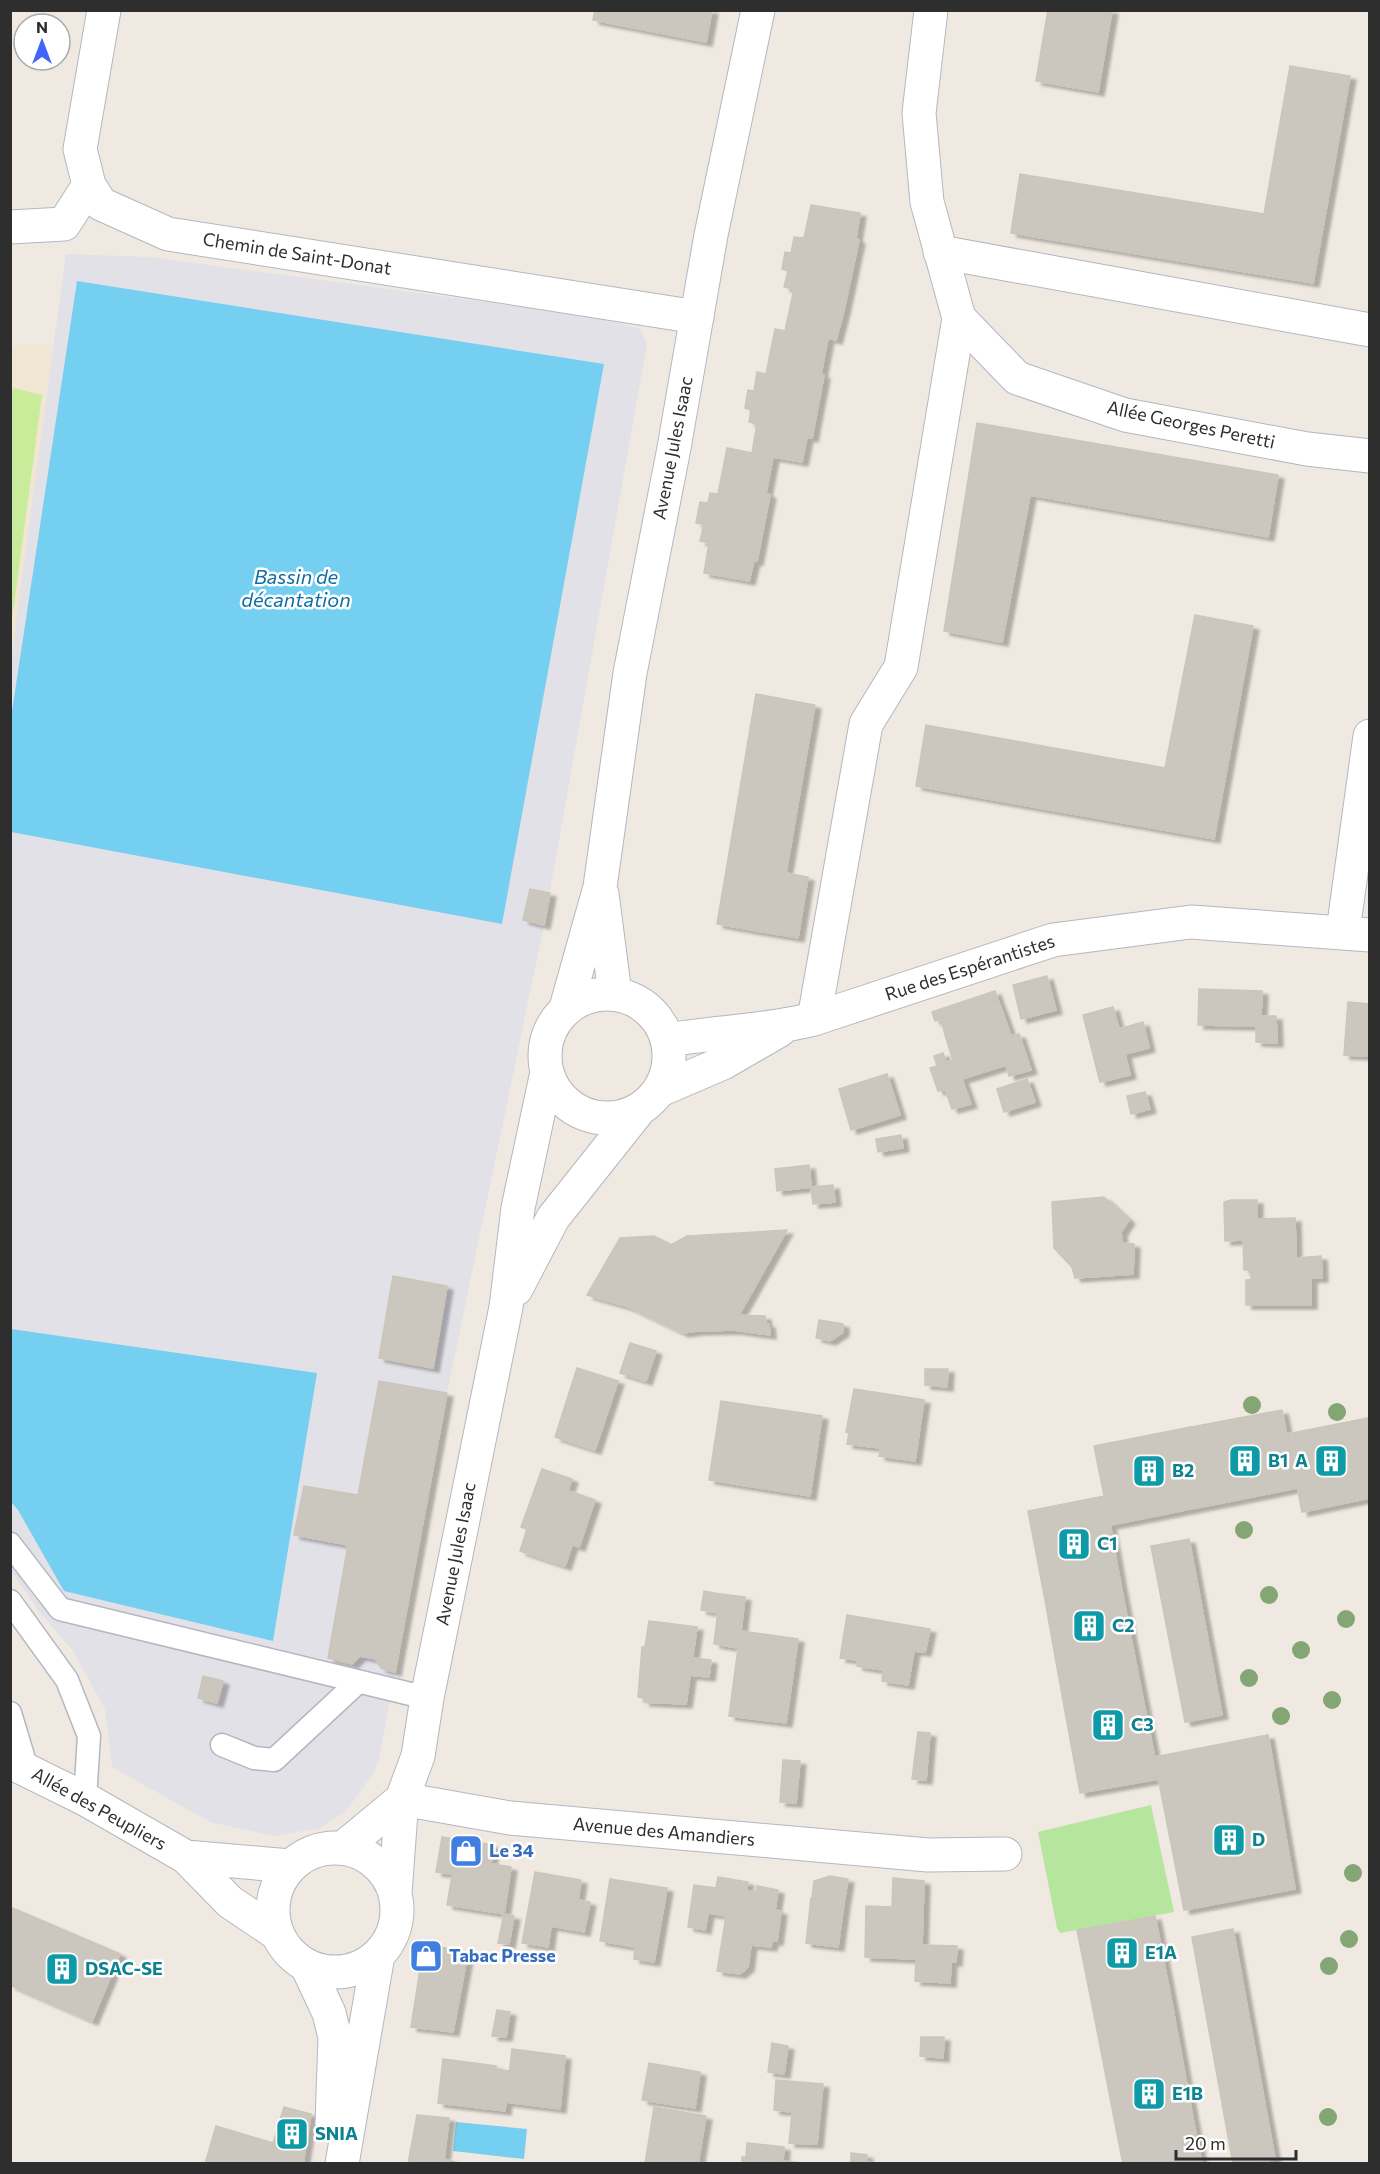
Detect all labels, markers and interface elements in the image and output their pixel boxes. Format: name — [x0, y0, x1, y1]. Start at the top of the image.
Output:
north arrow — [12, 12, 72, 72]
text: N — [36, 17, 48, 36]
street label: Chemin de Saint-Donat — [201, 227, 393, 279]
street label: Avenue Jules Isaac — [647, 374, 697, 521]
street label: Allée Georges Peretti — [1105, 395, 1277, 453]
water label: Bassin de décantation — [241, 564, 351, 611]
street label: Rue des Espérantistes — [882, 929, 1057, 1005]
building icon: B1 — [1227, 1443, 1263, 1479]
building icon: A — [1313, 1443, 1349, 1479]
place label: B1 — [1268, 1449, 1288, 1471]
place label: A — [1295, 1449, 1308, 1471]
building icon: B2 — [1131, 1453, 1167, 1489]
place label: B2 — [1172, 1459, 1194, 1481]
street label: Avenue Jules Isaac — [430, 1480, 480, 1627]
building icon: C1 — [1056, 1526, 1092, 1562]
place label: C1 — [1097, 1532, 1117, 1554]
building icon: C2 — [1071, 1608, 1107, 1644]
place label: C2 — [1112, 1614, 1135, 1636]
building icon: C3 — [1090, 1707, 1126, 1743]
place label: C3 — [1131, 1713, 1154, 1735]
street label: Allée des Peupliers — [28, 1762, 171, 1854]
street label: Avenue des Amandiers — [572, 1812, 756, 1850]
building icon: D — [1211, 1822, 1247, 1858]
place label: D — [1252, 1828, 1265, 1850]
shop icon: Le 34 — [448, 1833, 484, 1869]
place label: Le 34 — [489, 1839, 534, 1861]
building icon: E1A — [1104, 1935, 1140, 1971]
shop icon: Tabac Presse — [408, 1938, 444, 1974]
place label: E1A — [1145, 1941, 1177, 1963]
place label: Tabac Presse — [449, 1944, 556, 1966]
building icon: DSAC-SE — [44, 1951, 80, 1987]
place label: DSAC-SE — [85, 1957, 163, 1979]
building icon: E1B — [1131, 2076, 1167, 2112]
place label: E1B — [1172, 2082, 1203, 2104]
building icon: SNIA — [274, 2116, 310, 2152]
place label: SNIA — [315, 2122, 358, 2144]
scale bar — [1176, 2123, 1296, 2161]
text: 20 m — [1185, 2132, 1226, 2154]

